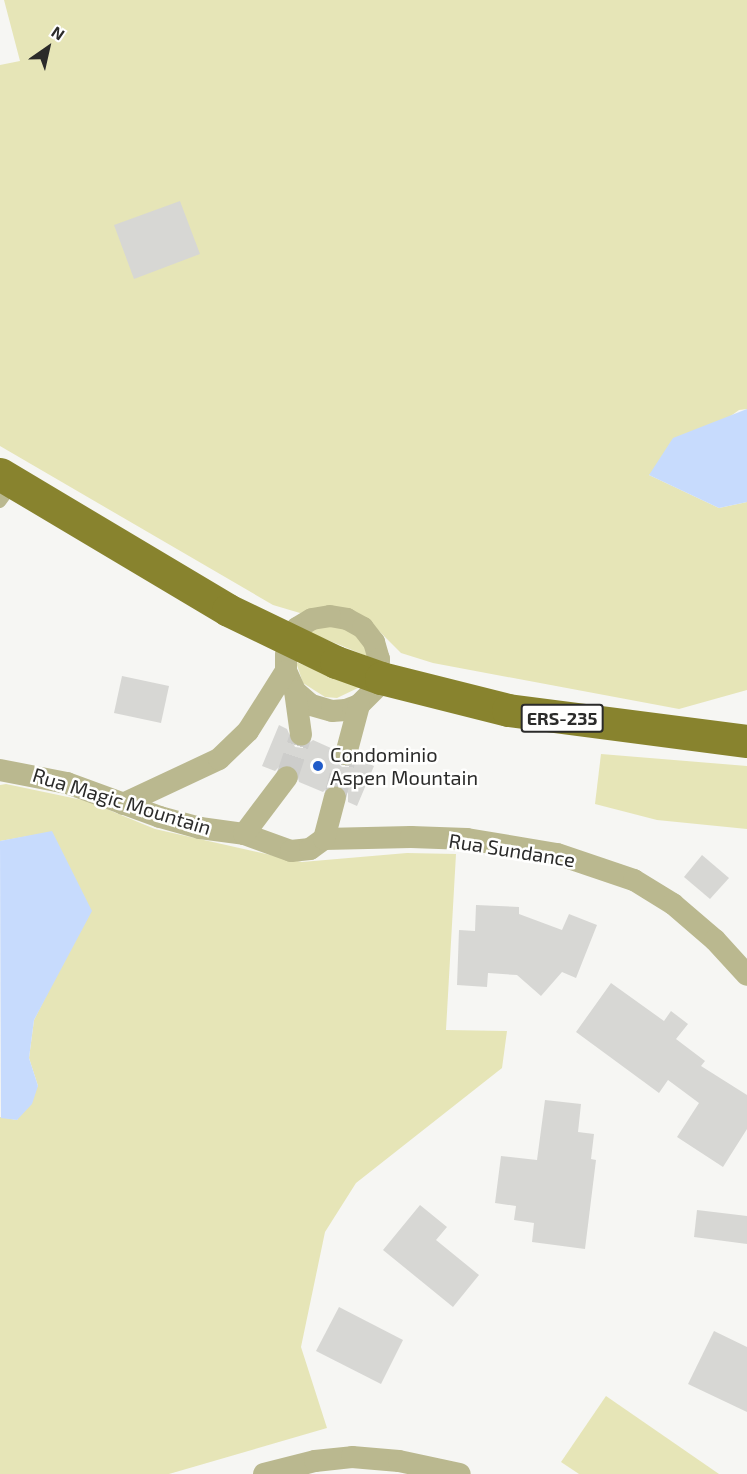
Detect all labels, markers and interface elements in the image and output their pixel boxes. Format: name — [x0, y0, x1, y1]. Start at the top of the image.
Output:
north arrow — [18, 18, 78, 78]
text: N — [48, 22, 68, 44]
road number: ERS-235 — [520, 703, 604, 733]
place label: Condominio Aspen Mountain — [330, 742, 478, 789]
marker: Condominio Aspen Mountain — [311, 759, 325, 773]
street label: Rua Magic Mountain — [30, 762, 214, 840]
street label: Rua Sundance — [447, 828, 577, 872]

